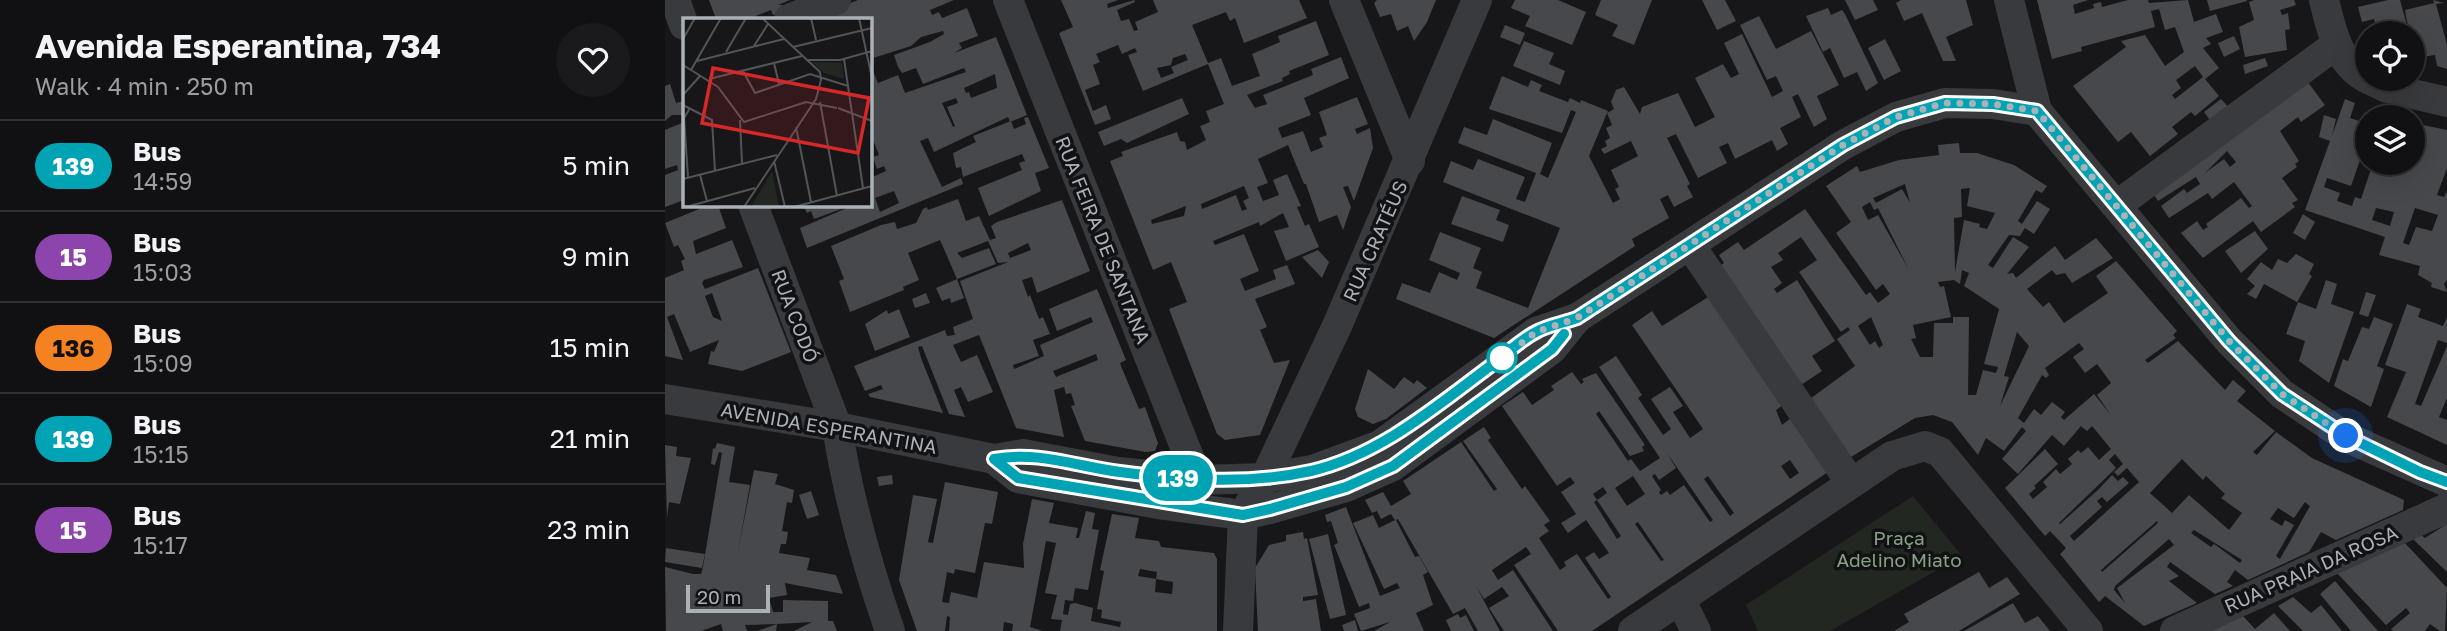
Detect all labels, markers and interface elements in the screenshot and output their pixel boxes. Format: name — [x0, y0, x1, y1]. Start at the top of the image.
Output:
inset map — [683, 18, 871, 206]
map controls — [2355, 21, 2425, 175]
button: locate — [2355, 21, 2425, 91]
button: heart — [556, 23, 630, 97]
text: Avenida Esperantina, 734 — [35, 26, 441, 65]
text: Walk · 4 min · 250 m — [35, 72, 254, 100]
button: layers — [2355, 105, 2425, 175]
street label: RUA FEIRA DE SANTANA — [1051, 133, 1156, 347]
text: Bus — [133, 136, 181, 167]
text: 5 min — [562, 150, 630, 181]
text: 139 — [52, 151, 95, 180]
text: 14:59 — [133, 167, 192, 195]
street label: RUA CRATÉUS — [1338, 177, 1411, 305]
text: Bus — [133, 227, 181, 258]
text: 9 min — [562, 241, 630, 272]
text: 15 — [60, 242, 87, 271]
text: 15:03 — [133, 258, 192, 286]
street label: RUA CODÓ — [767, 266, 824, 366]
text: Bus — [133, 318, 181, 349]
text: 15 min — [550, 332, 630, 363]
text: 136 — [52, 333, 95, 362]
unlabelled marker — [1487, 343, 1517, 373]
text: 15:09 — [133, 349, 193, 377]
street label: AVENIDA ESPERANTINA — [719, 397, 939, 458]
text: Bus — [133, 409, 181, 440]
your location — [2328, 418, 2363, 453]
text: 21 min — [550, 423, 630, 454]
text: 139 — [52, 424, 95, 453]
text: 15:15 — [133, 440, 189, 468]
line badge: 139 — [1138, 455, 1218, 501]
text: 139 — [1157, 463, 1199, 492]
text: Bus — [133, 500, 181, 531]
text: 23 min — [547, 514, 630, 545]
text: 15 — [60, 515, 87, 544]
street label: RUA PRAIA DA ROSA — [2221, 520, 2401, 617]
park label: Praça Adelino Miato — [1836, 526, 1962, 571]
text: 15:17 — [133, 531, 188, 559]
scale bar — [686, 582, 770, 614]
text: 20 m — [697, 585, 741, 608]

